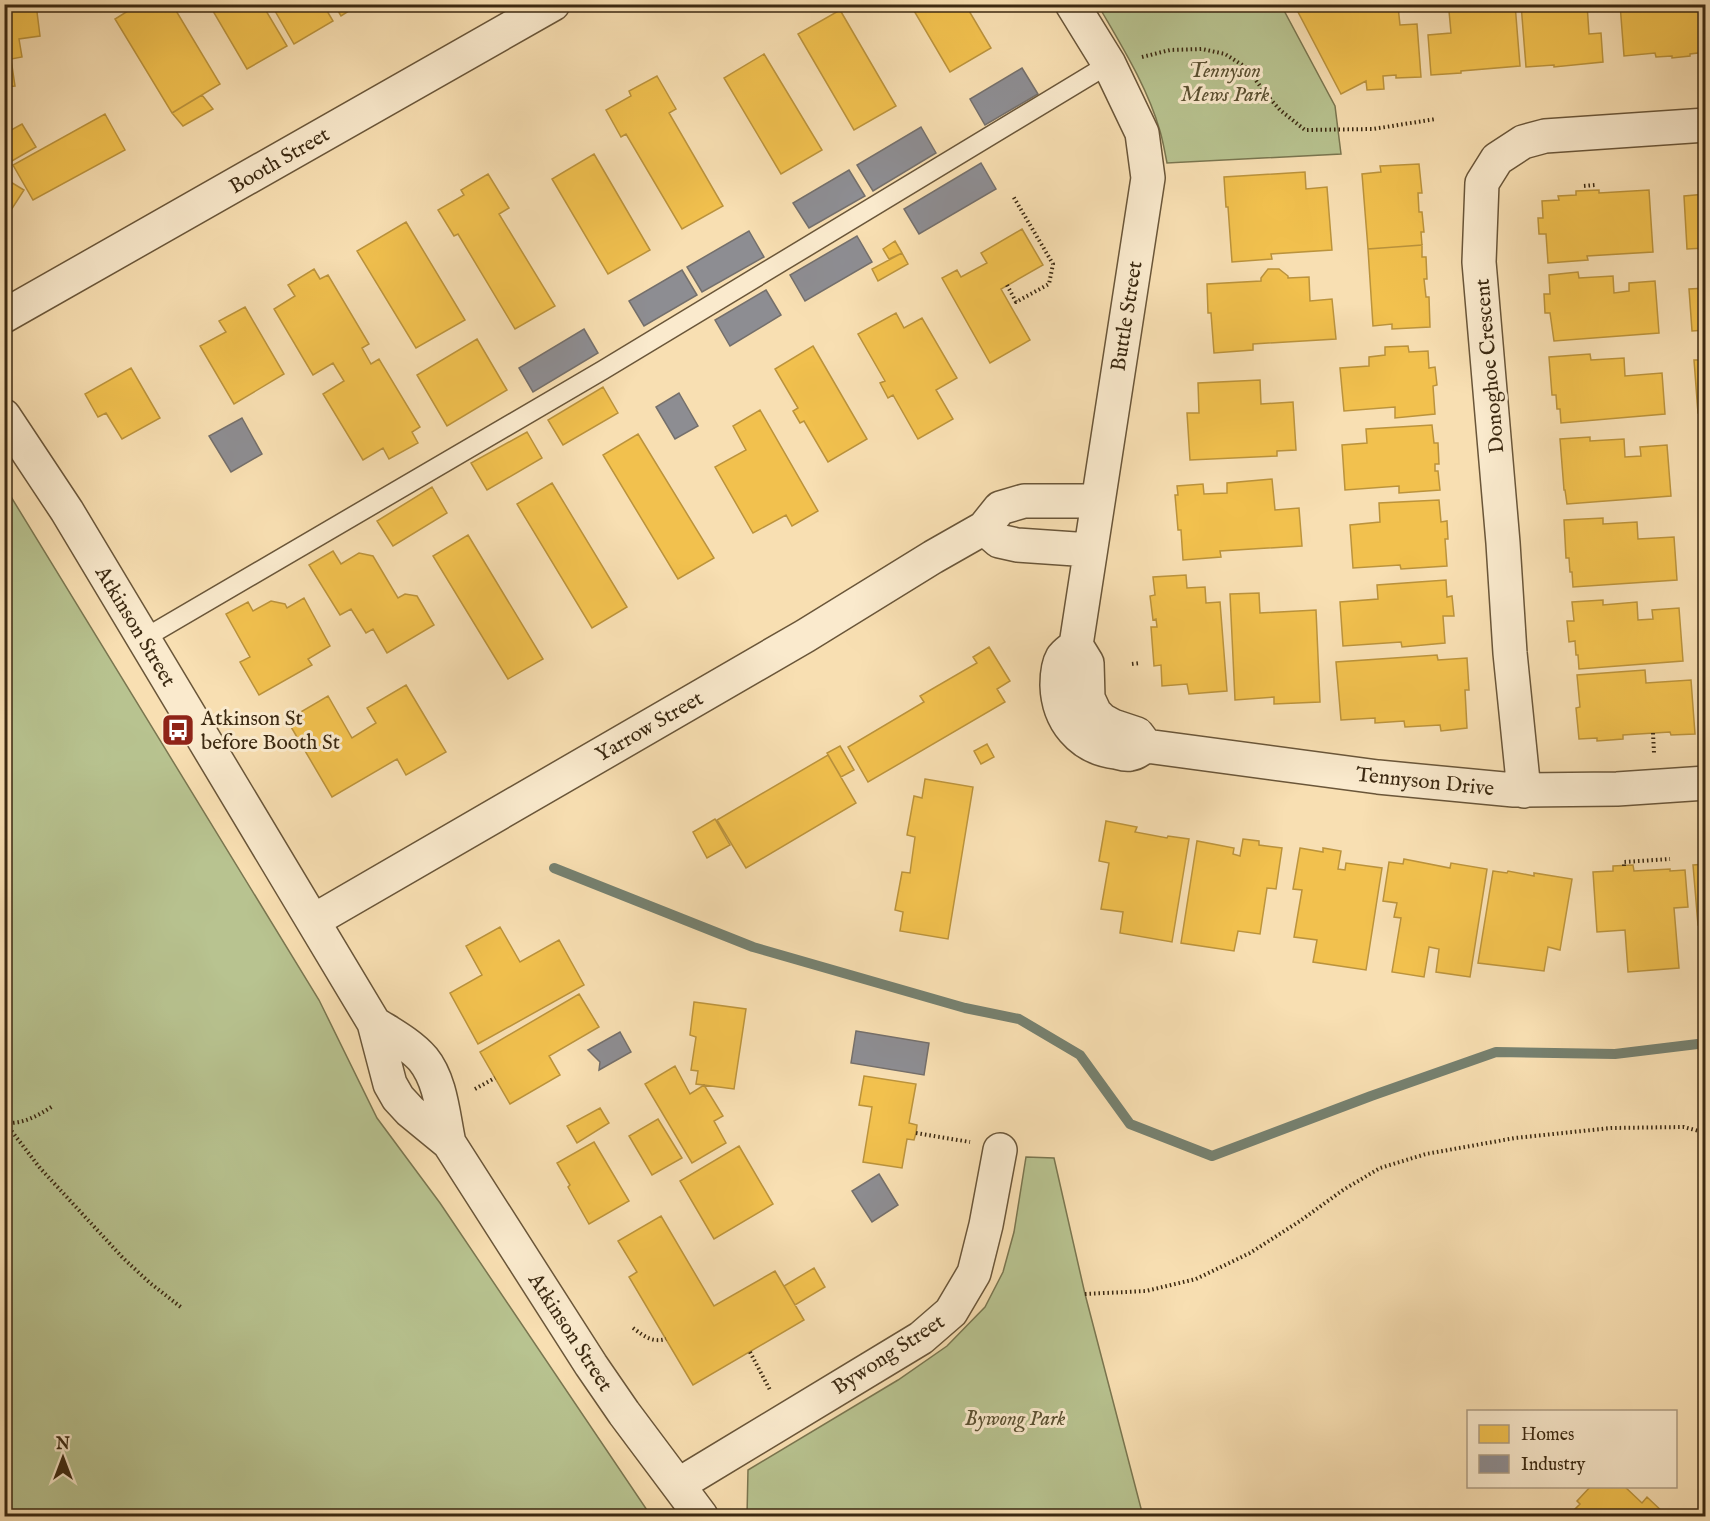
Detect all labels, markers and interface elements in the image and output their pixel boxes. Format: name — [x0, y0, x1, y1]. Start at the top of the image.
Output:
park label: Tennyson Mews Park — [1181, 58, 1270, 109]
street label: Booth Street — [225, 122, 335, 201]
street label: Buttle Street — [1105, 259, 1150, 373]
street label: Donoghoe Crescent — [1469, 277, 1512, 454]
street label: Atkinson Street — [88, 561, 181, 692]
street label: Yarrow Street — [591, 686, 708, 769]
place label: Atkinson St before Booth St — [200, 706, 340, 757]
bus stop icon: Atkinson St before Booth St — [160, 712, 196, 748]
street label: Tennyson Drive — [1354, 762, 1496, 803]
street label: Atkinson Street — [521, 1268, 618, 1397]
street label: Bywong Street — [828, 1309, 950, 1402]
park label: Bywong Park — [965, 1406, 1066, 1433]
legend — [1467, 1410, 1677, 1488]
text: Homes — [1521, 1424, 1574, 1447]
north arrow — [33, 1428, 93, 1488]
text: N — [55, 1435, 70, 1455]
text: Industry — [1521, 1454, 1585, 1477]

